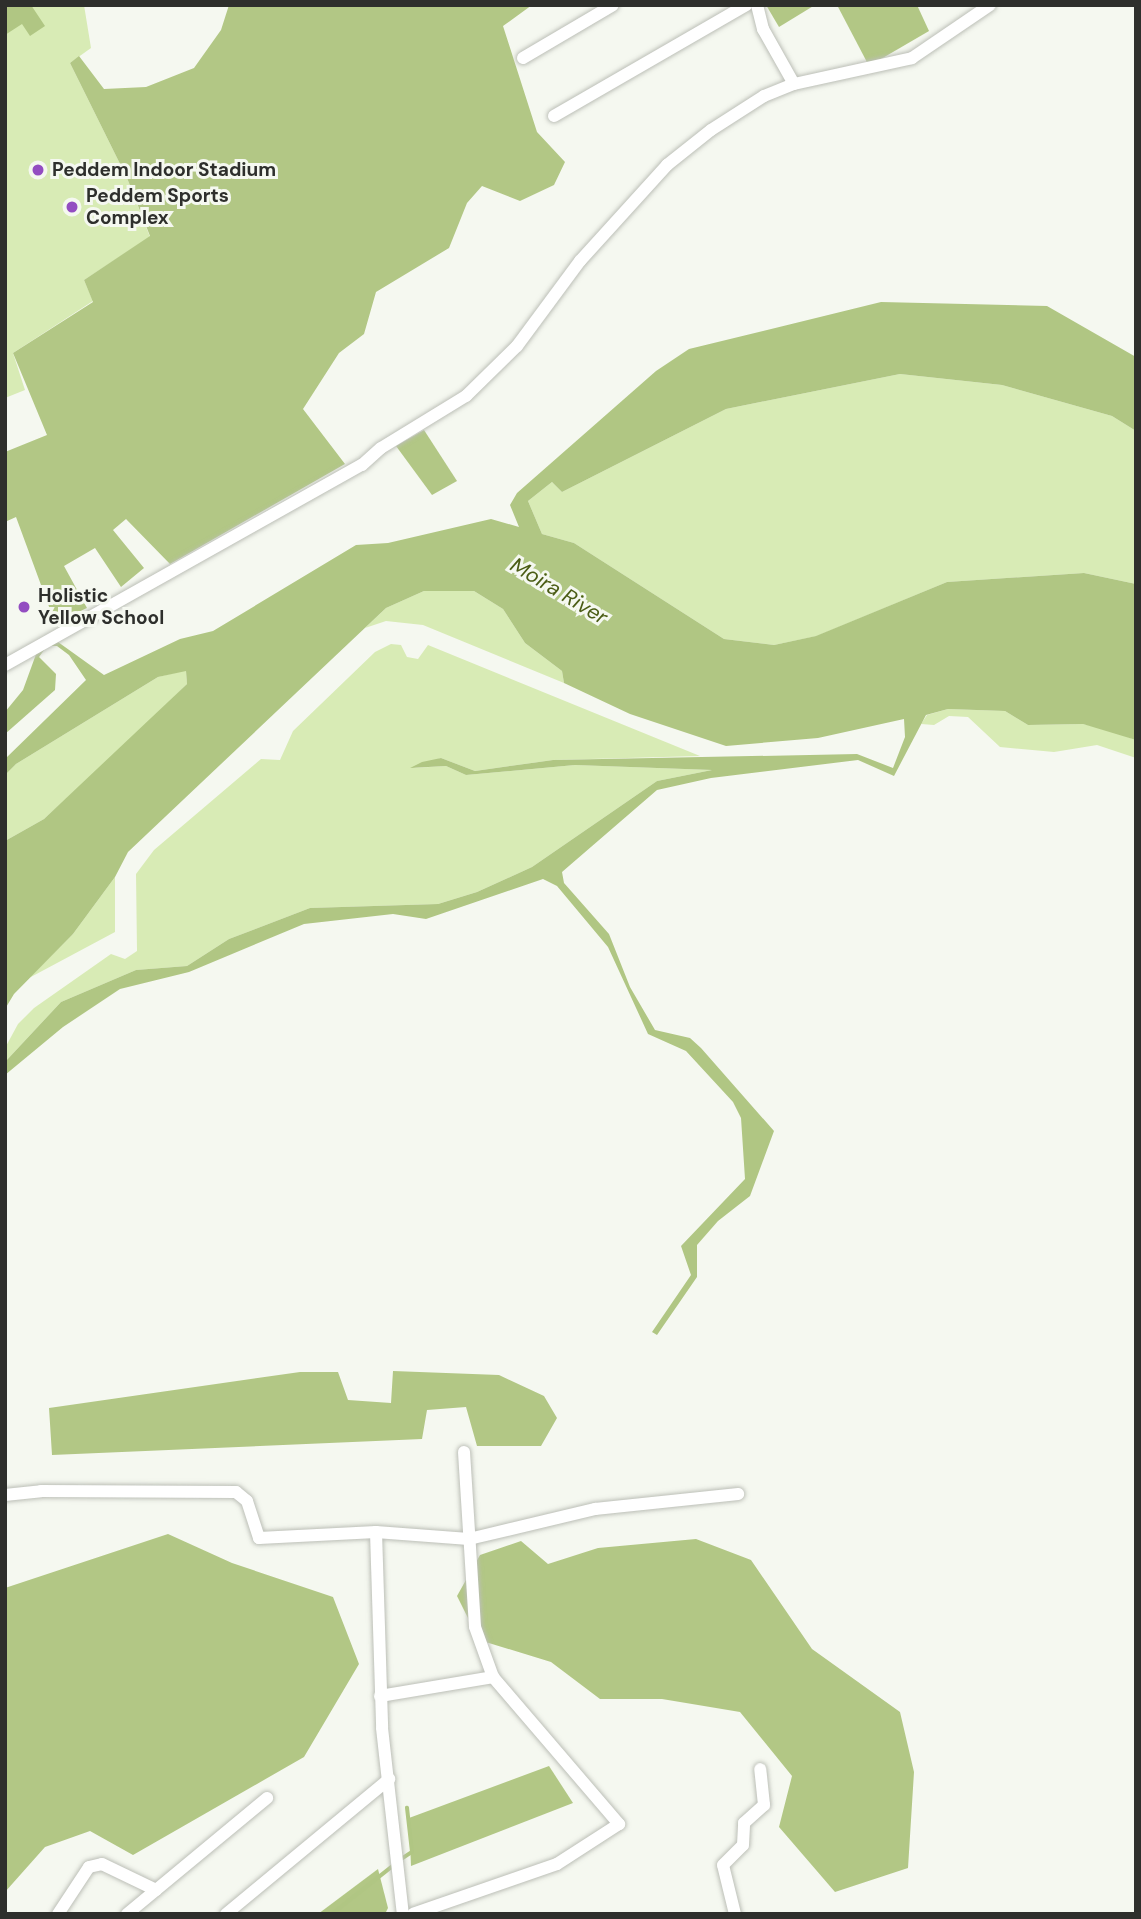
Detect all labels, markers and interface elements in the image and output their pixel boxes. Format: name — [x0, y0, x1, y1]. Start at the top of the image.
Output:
place label: Peddem Indoor Stadium — [52, 159, 276, 181]
marker: Peddem Indoor Stadium — [30, 162, 46, 178]
place label: Peddem Sports Complex — [86, 185, 229, 229]
marker: Peddem Sports Complex — [64, 199, 80, 215]
water label: Moira River — [506, 552, 612, 630]
place label: Holistic Yellow School — [38, 585, 164, 629]
marker: Holistic Yellow School — [16, 599, 32, 615]

